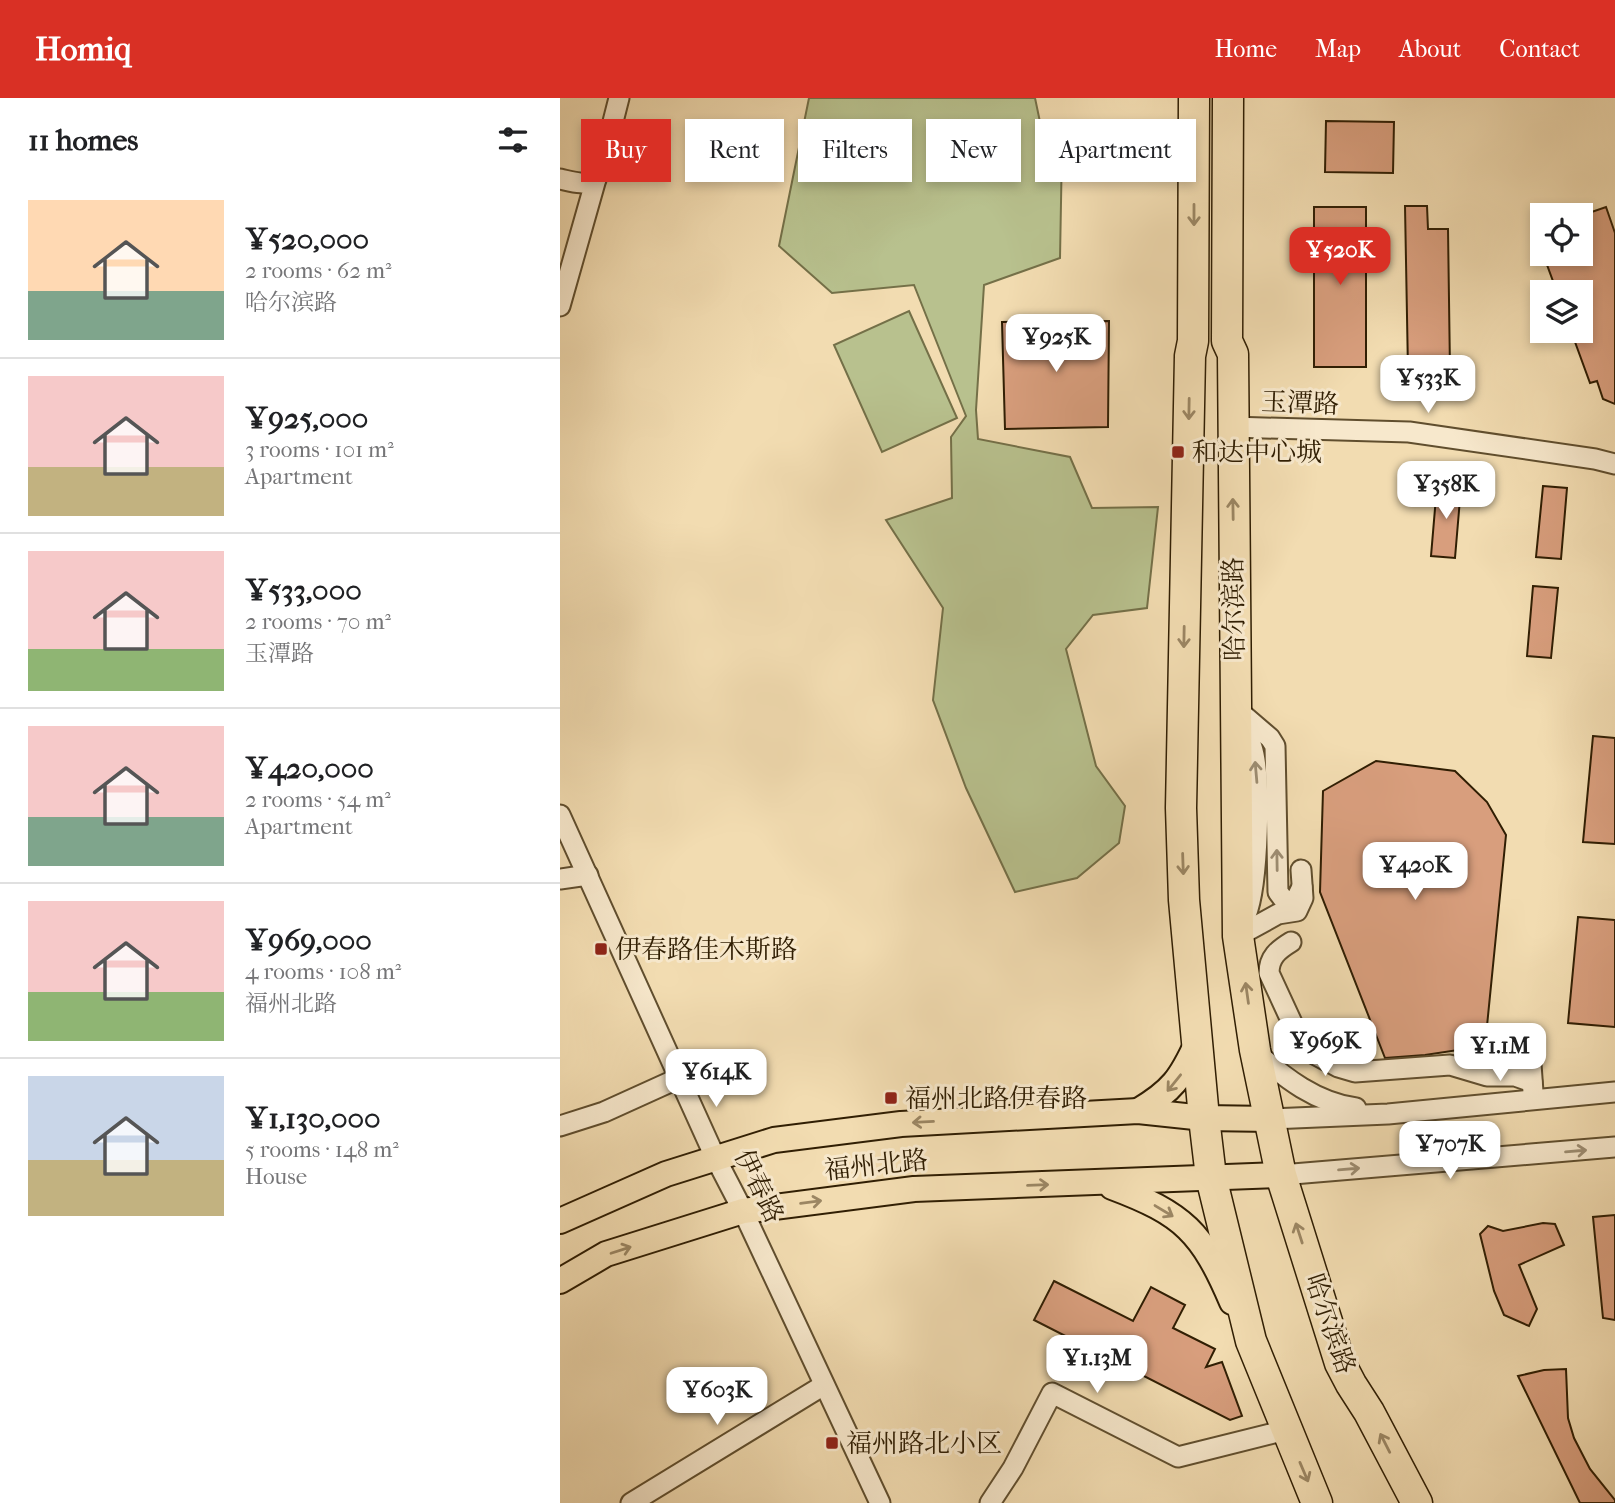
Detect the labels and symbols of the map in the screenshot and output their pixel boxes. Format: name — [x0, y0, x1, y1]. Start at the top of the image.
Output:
one-way arrow — [1187, 203, 1201, 226]
pin: ¥520K — [1291, 228, 1389, 287]
pin: ¥925K — [1007, 314, 1105, 374]
pin: ¥533K — [1379, 356, 1477, 415]
street label: 玉潭路 — [1260, 386, 1340, 420]
one-way arrow — [1182, 398, 1196, 421]
place label: 和达中心城 — [1192, 437, 1322, 468]
marker: 和达中心城 — [1170, 444, 1186, 460]
pin: ¥358K — [1397, 462, 1495, 521]
one-way arrow — [1226, 498, 1240, 521]
street label: 哈尔滨路 — [1218, 557, 1250, 661]
one-way arrow — [1177, 625, 1191, 648]
one-way arrow — [1249, 761, 1262, 784]
pin: ¥420K — [1366, 842, 1464, 902]
one-way arrow — [1270, 849, 1284, 872]
one-way arrow — [1176, 852, 1189, 875]
place label: 伊春路佳木斯路 — [615, 934, 797, 965]
marker: 伊春路佳木斯路 — [593, 941, 609, 957]
one-way arrow — [1240, 982, 1253, 1005]
pin: ¥969K — [1276, 1018, 1374, 1078]
pin: ¥1.1M — [1451, 1024, 1549, 1083]
pin: ¥614K — [667, 1049, 765, 1109]
one-way arrow — [1166, 1073, 1182, 1091]
place label: 福州北路伊春路 — [905, 1083, 1087, 1114]
marker: 福州北路伊春路 — [883, 1090, 899, 1106]
one-way arrow — [912, 1116, 935, 1129]
pin: ¥707K — [1401, 1122, 1499, 1181]
street label: 伊春路 — [728, 1144, 790, 1228]
street label: 福州北路 — [823, 1144, 929, 1186]
one-way arrow — [1564, 1144, 1586, 1157]
one-way arrow — [1337, 1162, 1360, 1175]
one-way arrow — [1026, 1178, 1049, 1192]
one-way arrow — [799, 1196, 822, 1209]
one-way arrow — [1153, 1204, 1173, 1218]
one-way arrow — [1292, 1222, 1305, 1244]
one-way arrow — [609, 1243, 631, 1255]
street label: 哈尔滨路 — [1298, 1270, 1362, 1378]
pin: ¥1.13M — [1040, 1336, 1154, 1395]
pin: ¥603K — [668, 1368, 766, 1427]
place label: 福州路北小区 — [846, 1428, 1002, 1459]
one-way arrow — [1378, 1433, 1392, 1453]
marker: 福州路北小区 — [824, 1435, 840, 1451]
one-way arrow — [1298, 1461, 1311, 1483]

